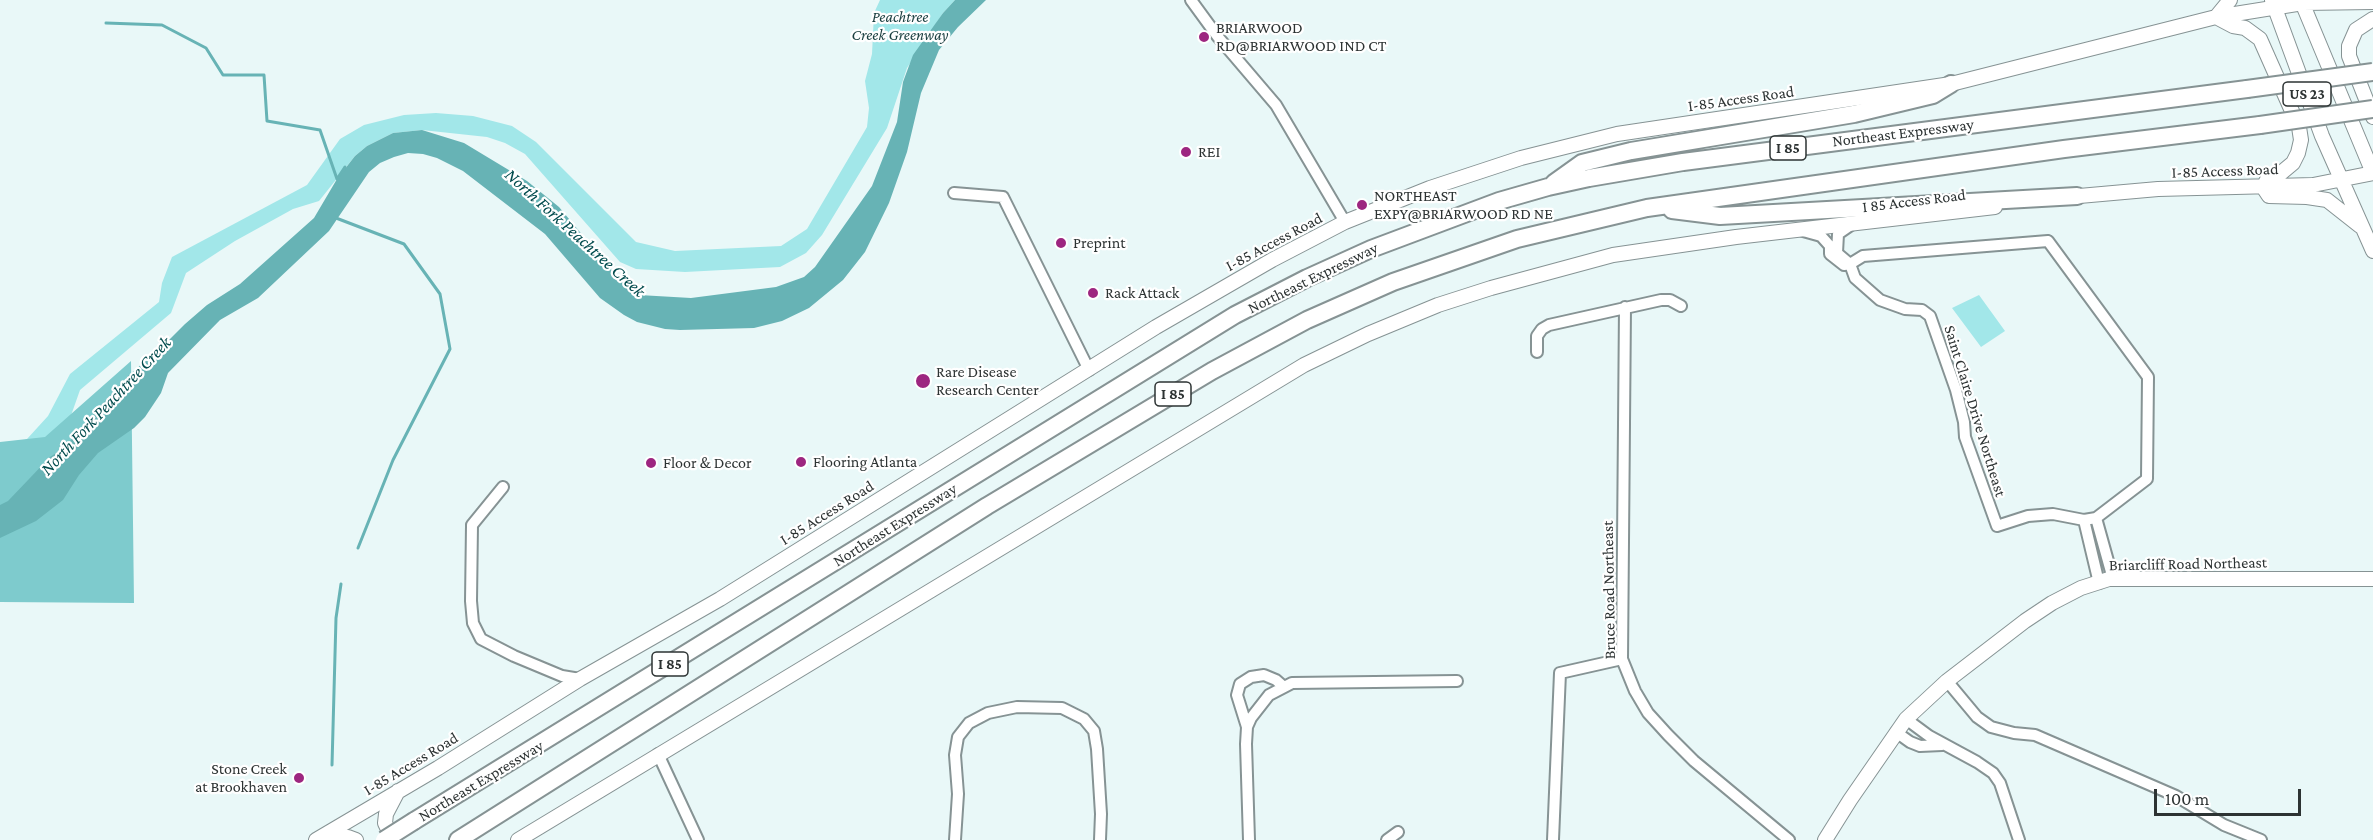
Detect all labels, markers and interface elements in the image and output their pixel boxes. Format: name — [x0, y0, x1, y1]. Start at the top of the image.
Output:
park label: Peachtree Creek Greenway — [852, 7, 948, 45]
place label: BRIARWOOD RD@BRIARWOOD IND CT — [1216, 18, 1386, 56]
marker: BRIARWOOD RD@BRIARWOOD IND CT — [1197, 30, 1211, 44]
street label: I-85 Access Road — [1687, 82, 1795, 116]
road number: US 23 — [2283, 82, 2331, 106]
street label: Northeast Expressway — [1831, 115, 1975, 151]
road number: I 85 — [1770, 136, 1806, 160]
place label: REI — [1198, 142, 1220, 162]
marker: REI — [1179, 145, 1193, 159]
street label: I-85 Access Road — [2171, 160, 2279, 182]
water label: North Fork Peachtree Creek — [500, 164, 650, 302]
street label: I 85 Access Road — [1861, 185, 1967, 217]
place label: NORTHEAST EXPY@BRIARWOOD RD NE — [1374, 186, 1553, 224]
marker: NORTHEAST EXPY@BRIARWOOD RD NE — [1355, 198, 1369, 212]
street label: I-85 Access Road — [1222, 208, 1326, 276]
place label: Preprint — [1073, 233, 1126, 253]
marker: Preprint — [1054, 236, 1068, 250]
street label: Northeast Expressway — [1245, 238, 1381, 318]
place label: Rack Attack — [1105, 283, 1179, 303]
marker: Rack Attack — [1086, 286, 1100, 300]
street label: Saint Claire Drive Northeast — [1940, 323, 2010, 499]
water label: North Fork Peachtree Creek — [36, 332, 176, 480]
place label: Rare Disease Research Center — [936, 362, 1039, 400]
marker: Rare Disease Research Center — [914, 372, 932, 390]
road number: I 85 — [1155, 382, 1191, 406]
place label: Flooring Atlanta — [813, 452, 917, 472]
place label: Floor & Decor — [663, 453, 752, 473]
marker: Flooring Atlanta — [794, 455, 808, 469]
marker: Floor & Decor — [644, 456, 658, 470]
street label: I-85 Access Road — [777, 477, 877, 549]
street label: Northeast Expressway — [829, 479, 961, 571]
street label: Bruce Road Northeast — [1598, 520, 1620, 660]
street label: Briarcliff Road Northeast — [2109, 553, 2267, 575]
road number: I 85 — [652, 652, 688, 676]
street label: I-85 Access Road — [360, 728, 462, 800]
street label: Northeast Expressway — [415, 736, 547, 826]
place label: Stone Creek at Brookhaven — [195, 759, 287, 797]
marker: Stone Creek at Brookhaven — [292, 771, 306, 785]
scale bar — [2157, 777, 2304, 815]
text: 100 m — [2165, 789, 2209, 809]

